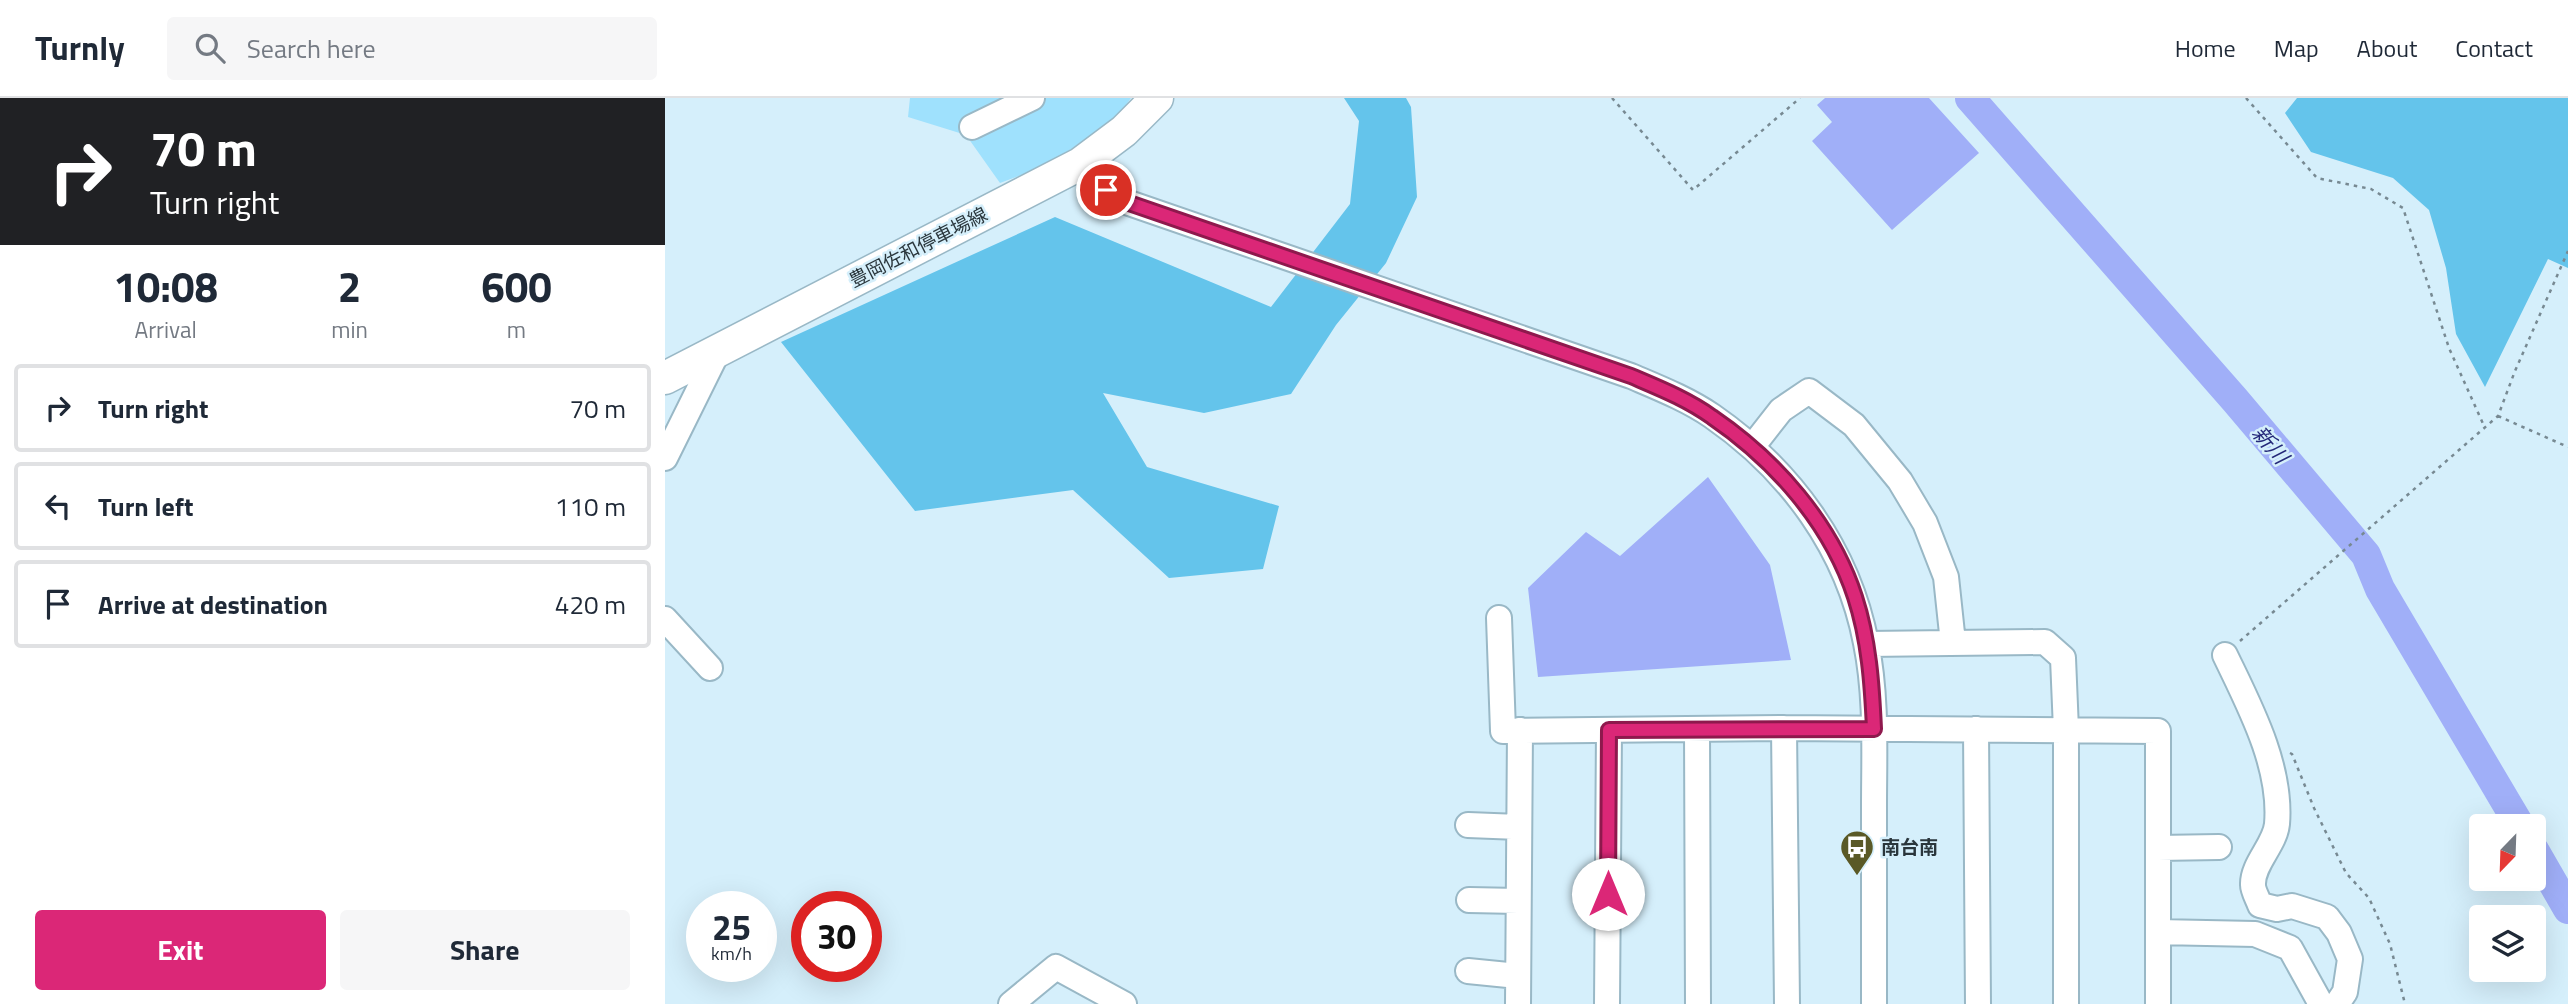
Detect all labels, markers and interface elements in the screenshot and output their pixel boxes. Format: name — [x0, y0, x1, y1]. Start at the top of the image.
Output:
search box — [167, 17, 657, 80]
text: Turnly — [35, 23, 125, 73]
icon: search — [191, 29, 229, 67]
text: Search here — [247, 29, 376, 68]
text: Home — [2175, 30, 2236, 66]
text: Map — [2274, 30, 2319, 66]
text: About — [2357, 30, 2417, 66]
text: Contact — [2455, 30, 2533, 66]
text: 70 m — [150, 110, 257, 185]
icon: right — [35, 126, 126, 217]
pin — [1076, 160, 1136, 220]
icon: arrive — [1087, 171, 1125, 209]
text: Turn right — [150, 178, 279, 226]
street label: 豊岡佐和停車場線 — [843, 199, 992, 294]
text: 10:08 — [113, 254, 218, 318]
text: 2 — [338, 254, 361, 318]
text: 600 — [481, 254, 552, 318]
text: Arrival — [134, 312, 197, 347]
text: min — [331, 312, 368, 347]
text: m — [507, 312, 526, 347]
icon: right — [39, 389, 77, 427]
text: Turn right — [98, 389, 209, 428]
text: 70 m — [569, 389, 626, 428]
water label: 新川 — [2245, 418, 2298, 472]
icon: left — [39, 487, 77, 525]
text: Turn left — [98, 487, 193, 526]
text: 110 m — [555, 487, 626, 526]
icon: arrive — [39, 585, 77, 623]
text: Arrive at destination — [98, 585, 328, 624]
text: 420 m — [555, 585, 626, 624]
north arrow — [2469, 814, 2546, 891]
map controls — [2469, 814, 2546, 982]
bus stop icon: 南台南 — [1838, 828, 1876, 877]
place label: 南台南 — [1881, 832, 1938, 861]
position arrow — [1571, 857, 1645, 931]
speed limit sign: 30 — [791, 891, 882, 982]
text: 25 — [712, 900, 751, 954]
button: layers — [2469, 905, 2546, 982]
button: Exit — [35, 910, 326, 990]
button: Share — [340, 910, 630, 990]
text: km/h — [711, 940, 752, 967]

